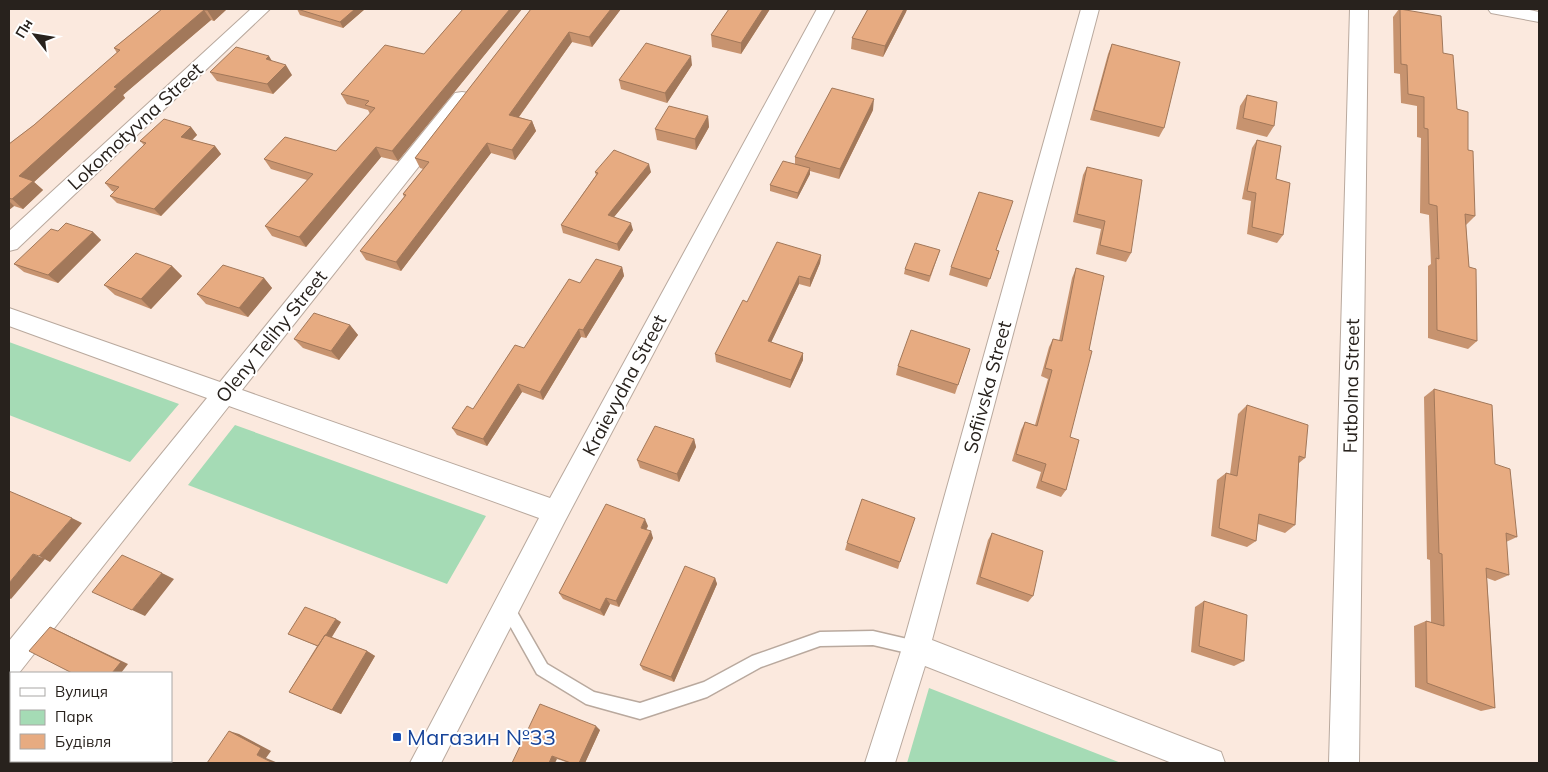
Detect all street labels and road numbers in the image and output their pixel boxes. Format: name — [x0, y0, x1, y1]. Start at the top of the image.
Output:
street label: Lokomotyvna Street — [62, 57, 208, 195]
street label: Oleny Telihy Street — [210, 265, 332, 407]
street label: Kraievydna Street — [577, 310, 672, 460]
street label: Sofiivska Street — [958, 318, 1016, 456]
street label: Futbolna Street — [1338, 318, 1364, 454]

